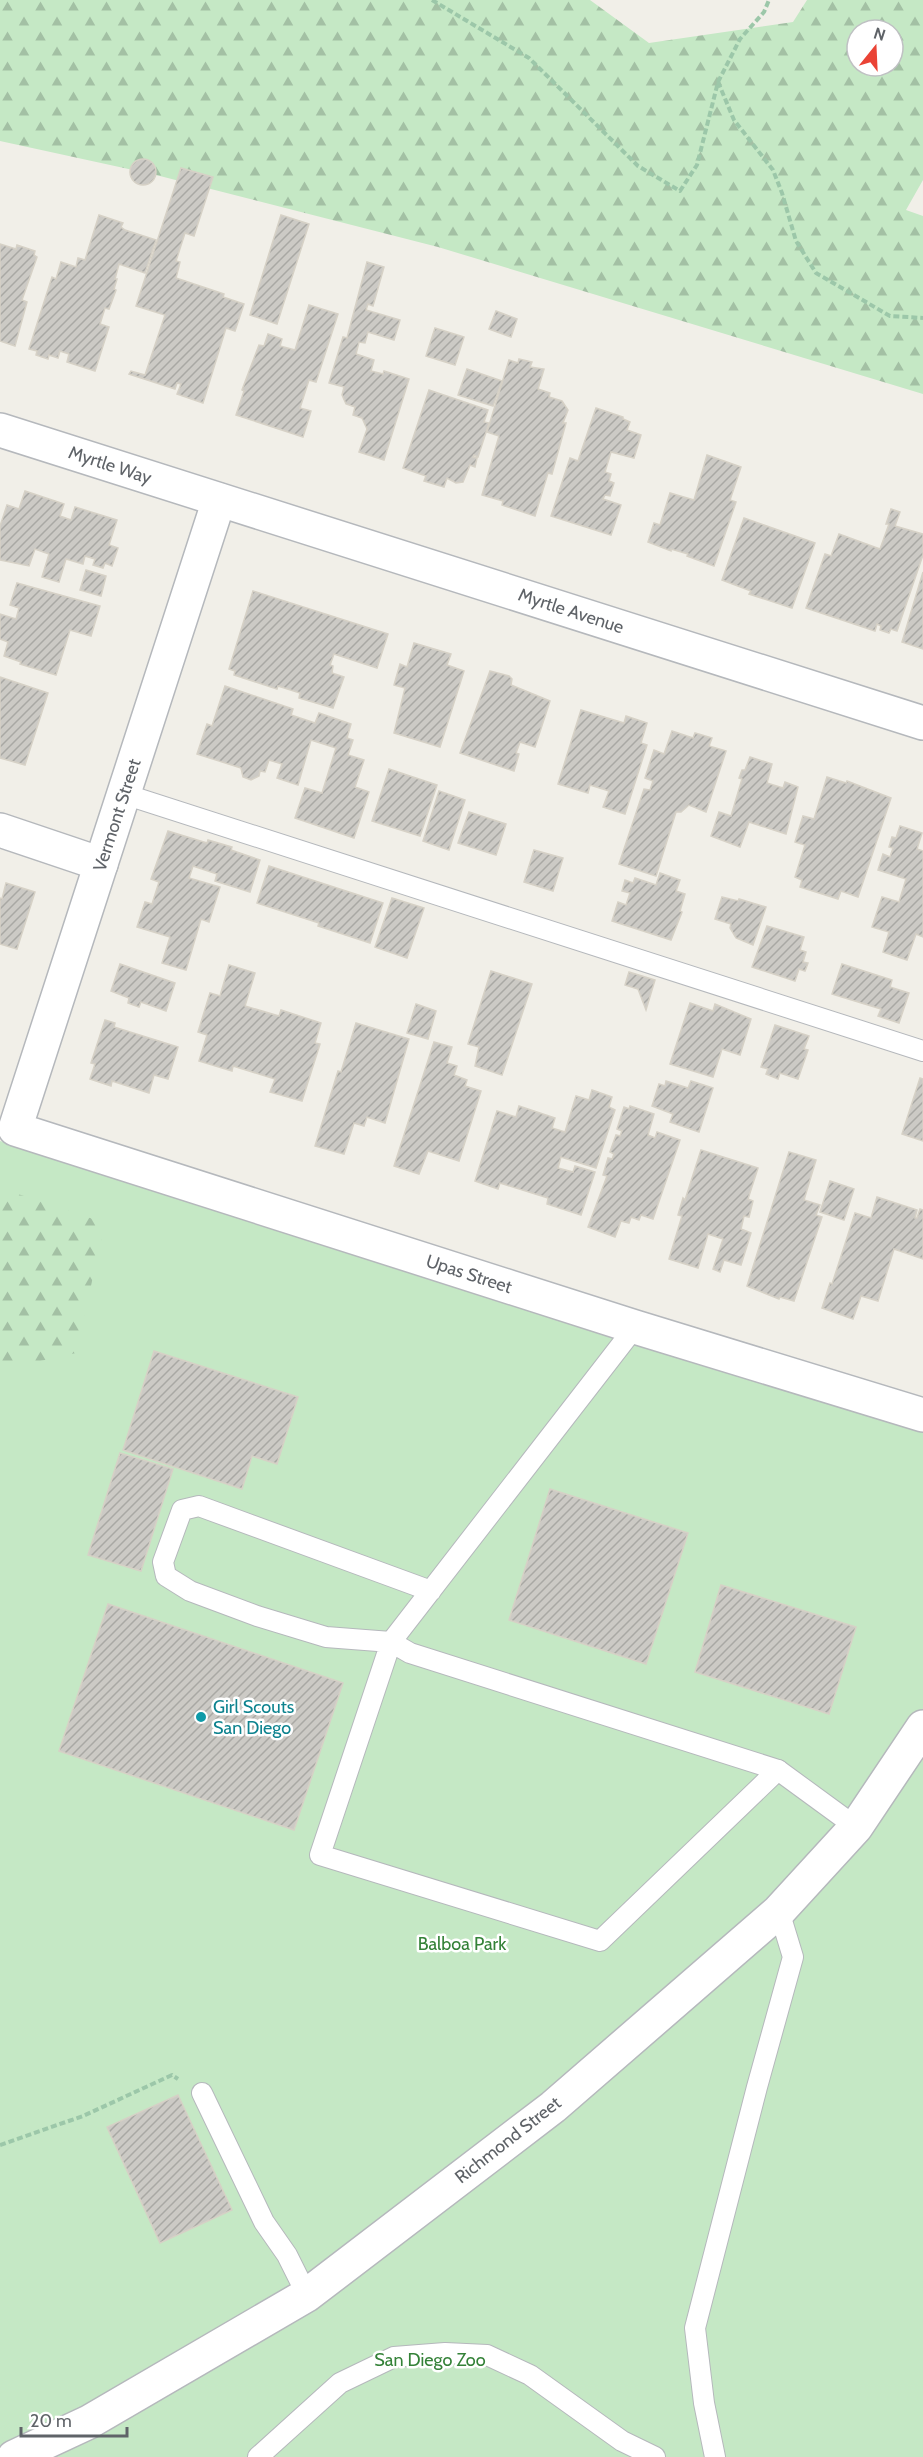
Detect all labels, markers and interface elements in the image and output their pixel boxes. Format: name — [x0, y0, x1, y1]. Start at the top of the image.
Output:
north arrow — [845, 18, 905, 78]
text: N — [871, 23, 888, 45]
street label: Myrtle Way — [66, 441, 154, 489]
street label: Myrtle Avenue — [516, 584, 626, 638]
street label: Vermont Street — [88, 756, 146, 874]
street label: Upas Street — [423, 1250, 515, 1298]
place label: Girl Scouts San Diego — [213, 1696, 294, 1739]
marker: Girl Scouts San Diego — [194, 1710, 208, 1724]
park label: Balboa Park — [418, 1933, 507, 1955]
street label: Richmond Street — [451, 2092, 565, 2188]
park label: San Diego Zoo — [374, 2349, 486, 2371]
scale bar — [21, 2400, 128, 2438]
text: 20 m — [30, 2410, 72, 2432]

